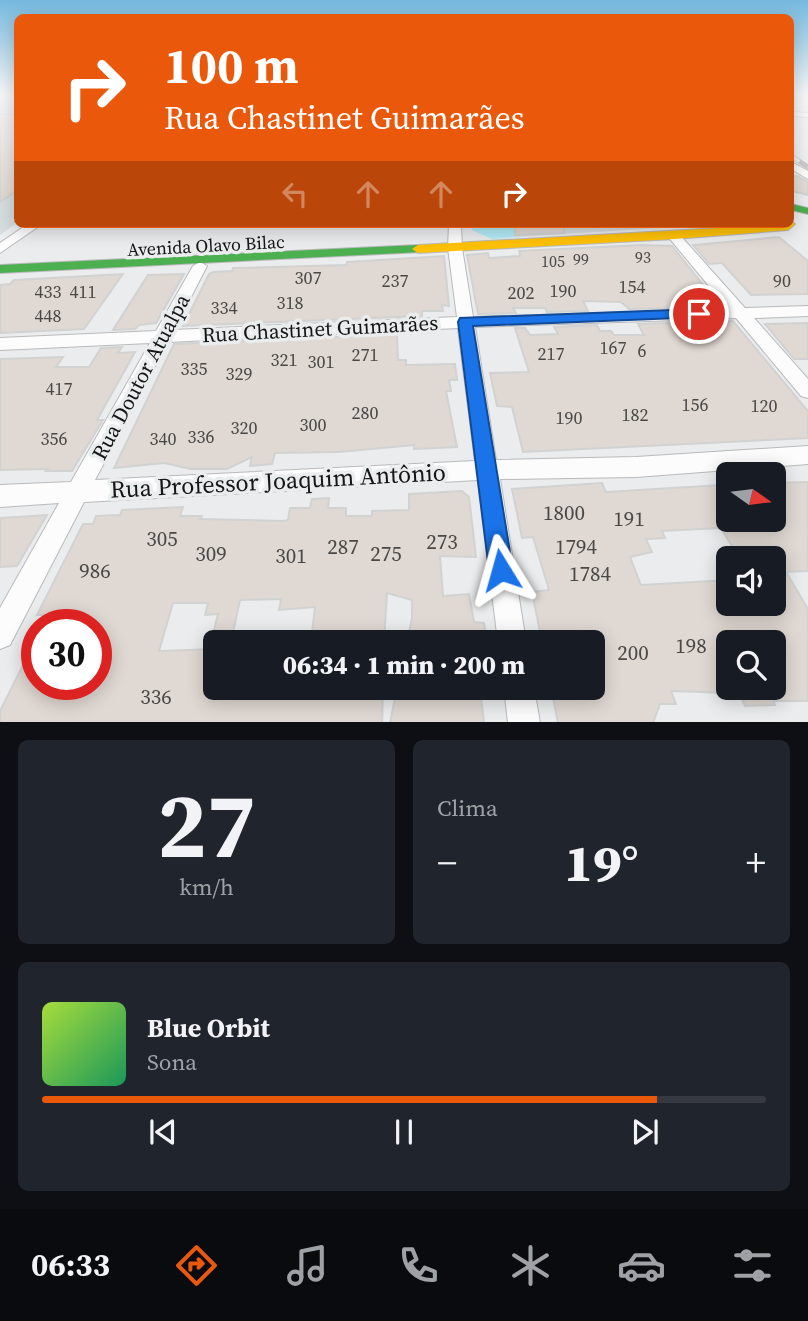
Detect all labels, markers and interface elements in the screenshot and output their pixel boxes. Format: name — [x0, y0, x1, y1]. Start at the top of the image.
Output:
text: 100 m — [164, 32, 299, 99]
icon: right — [49, 42, 140, 133]
text: Rua Chastinet Guimarães — [164, 96, 525, 140]
icon: left — [276, 175, 314, 213]
icon: ahead — [349, 175, 387, 213]
icon: ahead — [422, 175, 460, 213]
icon: right — [495, 175, 533, 213]
street label: Avenida Olavo Bilac — [127, 229, 286, 262]
house number: 93 — [635, 246, 651, 268]
house number: 99 — [573, 248, 589, 270]
house number: 105 — [541, 250, 565, 272]
house number: 307 — [295, 265, 322, 290]
house number: 237 — [382, 268, 409, 293]
house number: 90 — [773, 268, 791, 293]
house number: 154 — [619, 274, 646, 299]
house number: 190 — [550, 278, 577, 303]
house number: 433 — [35, 279, 62, 304]
house number: 411 — [70, 279, 97, 304]
house number: 202 — [508, 280, 535, 305]
pin — [669, 284, 729, 344]
street label: Rua Doutor Atualpa — [85, 288, 197, 465]
house number: 318 — [277, 290, 304, 315]
house number: 334 — [211, 295, 238, 320]
icon: arrive — [680, 295, 718, 333]
house number: 448 — [35, 303, 62, 328]
street label: Rua Chastinet Guimarães — [201, 308, 439, 349]
house number: 167 — [600, 335, 627, 360]
house number: 6 — [638, 338, 647, 363]
house number: 217 — [538, 341, 565, 366]
house number: 271 — [352, 342, 379, 367]
house number: 321 — [271, 347, 298, 372]
house number: 301 — [308, 349, 335, 374]
house number: 335 — [181, 356, 208, 381]
house number: 329 — [226, 361, 253, 386]
house number: 417 — [46, 376, 73, 401]
house number: 156 — [682, 392, 709, 417]
house number: 120 — [751, 393, 778, 418]
house number: 280 — [352, 400, 379, 425]
house number: 182 — [622, 402, 649, 427]
house number: 190 — [556, 405, 583, 430]
house number: 300 — [300, 412, 327, 437]
house number: 320 — [231, 415, 258, 440]
house number: 336 — [188, 424, 215, 449]
house number: 356 — [41, 426, 68, 451]
house number: 340 — [150, 426, 177, 451]
street label: Rua Professor Joaquim Antônio — [109, 455, 447, 506]
north arrow — [716, 462, 786, 532]
map controls — [716, 462, 786, 700]
house number: 1800 — [543, 498, 585, 527]
house number: 191 — [613, 504, 645, 533]
house number: 305 — [146, 524, 178, 553]
house number: 273 — [426, 527, 458, 556]
house number: 287 — [327, 532, 359, 561]
house number: 1794 — [555, 532, 597, 561]
position arrow — [464, 533, 538, 607]
house number: 309 — [195, 539, 227, 568]
house number: 275 — [370, 539, 402, 568]
house number: 301 — [275, 541, 307, 570]
button: sound — [716, 546, 786, 616]
house number: 986 — [79, 556, 111, 585]
house number: 1784 — [569, 559, 611, 588]
speed limit sign: 30 — [21, 609, 112, 700]
button: search — [716, 630, 786, 700]
house number: 198 — [675, 631, 707, 660]
house number: 200 — [617, 638, 649, 667]
text: 06:34 · 1 min · 200 m — [283, 647, 525, 683]
house number: 336 — [140, 682, 172, 711]
text: 27 — [157, 763, 256, 887]
text: Clima — [437, 792, 498, 824]
text: 19° — [564, 827, 639, 898]
text: − — [437, 837, 457, 889]
text: + — [746, 837, 766, 889]
text: km/h — [179, 871, 234, 903]
text: Blue Orbit — [147, 1010, 270, 1046]
text: Sona — [147, 1046, 197, 1078]
icon: previous — [144, 1113, 182, 1151]
icon: pause — [385, 1113, 423, 1151]
icon: next — [626, 1113, 664, 1151]
icon: directions — [172, 1241, 221, 1290]
icon: music — [283, 1241, 332, 1290]
icon: phone — [394, 1241, 443, 1290]
icon: climate — [506, 1241, 555, 1290]
icon: car — [617, 1241, 666, 1290]
icon: filters — [728, 1241, 777, 1290]
text: 06:33 — [31, 1243, 110, 1287]

